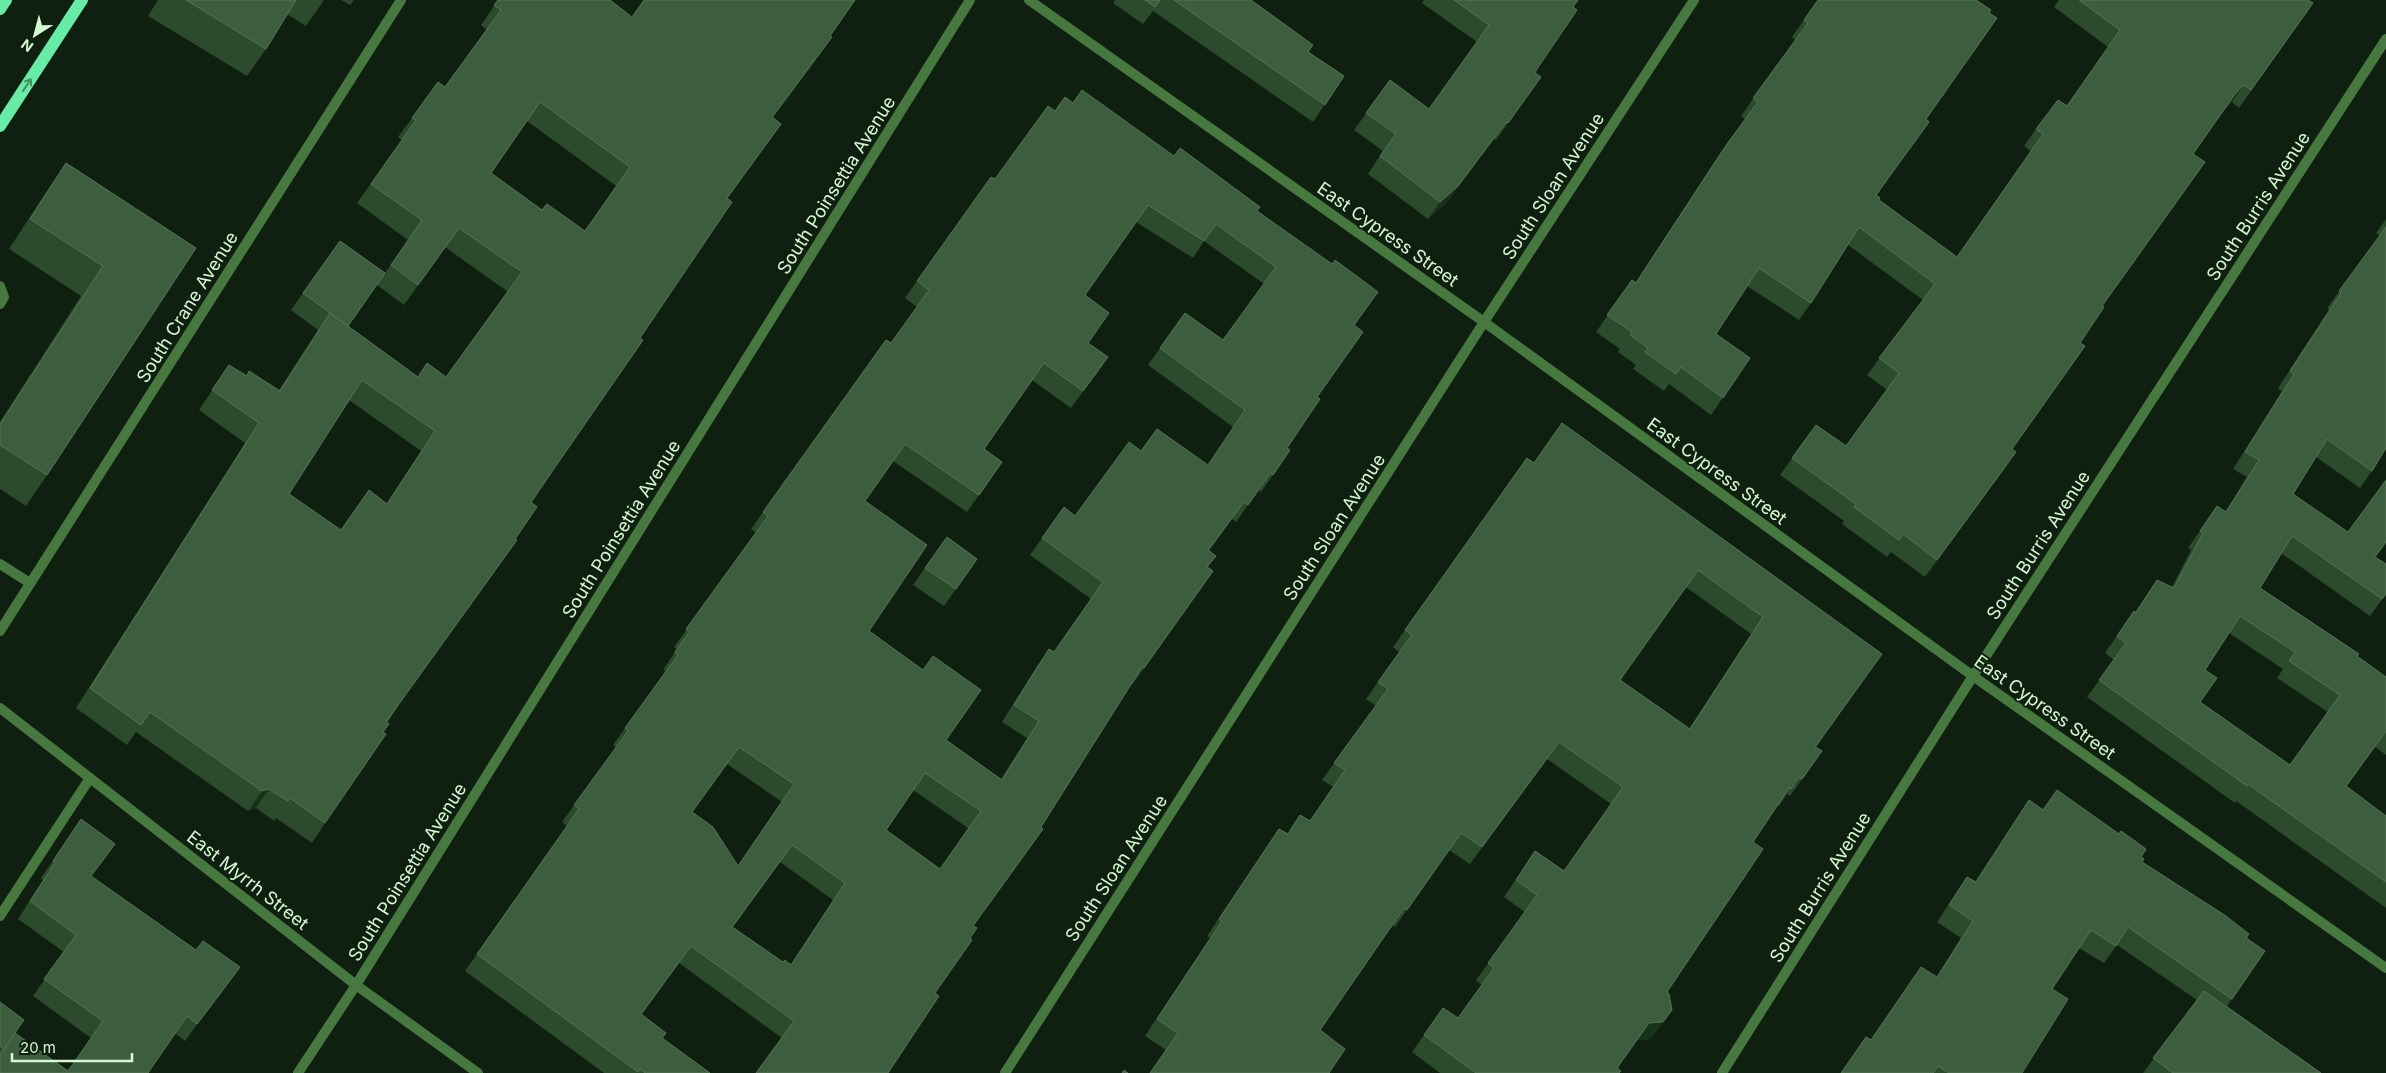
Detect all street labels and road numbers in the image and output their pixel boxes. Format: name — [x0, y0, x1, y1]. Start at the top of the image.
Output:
street label: South Poinsettia Avenue — [773, 92, 899, 278]
street label: South Sloan Avenue — [1498, 109, 1608, 263]
street label: South Burris Avenue — [2202, 128, 2314, 284]
street label: East Cypress Street — [1313, 177, 1463, 291]
street label: South Crane Avenue — [132, 228, 242, 386]
street label: East Cypress Street — [1643, 413, 1791, 529]
street label: South Poinsettia Avenue — [558, 436, 684, 622]
street label: South Sloan Avenue — [1279, 450, 1389, 604]
street label: South Burris Avenue — [1982, 467, 2094, 623]
street label: East Cypress Street — [1970, 650, 2120, 764]
street label: South Poinsettia Avenue — [344, 779, 470, 965]
street label: South Sloan Avenue — [1061, 791, 1171, 945]
street label: South Burris Avenue — [1765, 808, 1875, 966]
street label: East Myrrh Street — [183, 826, 313, 934]

